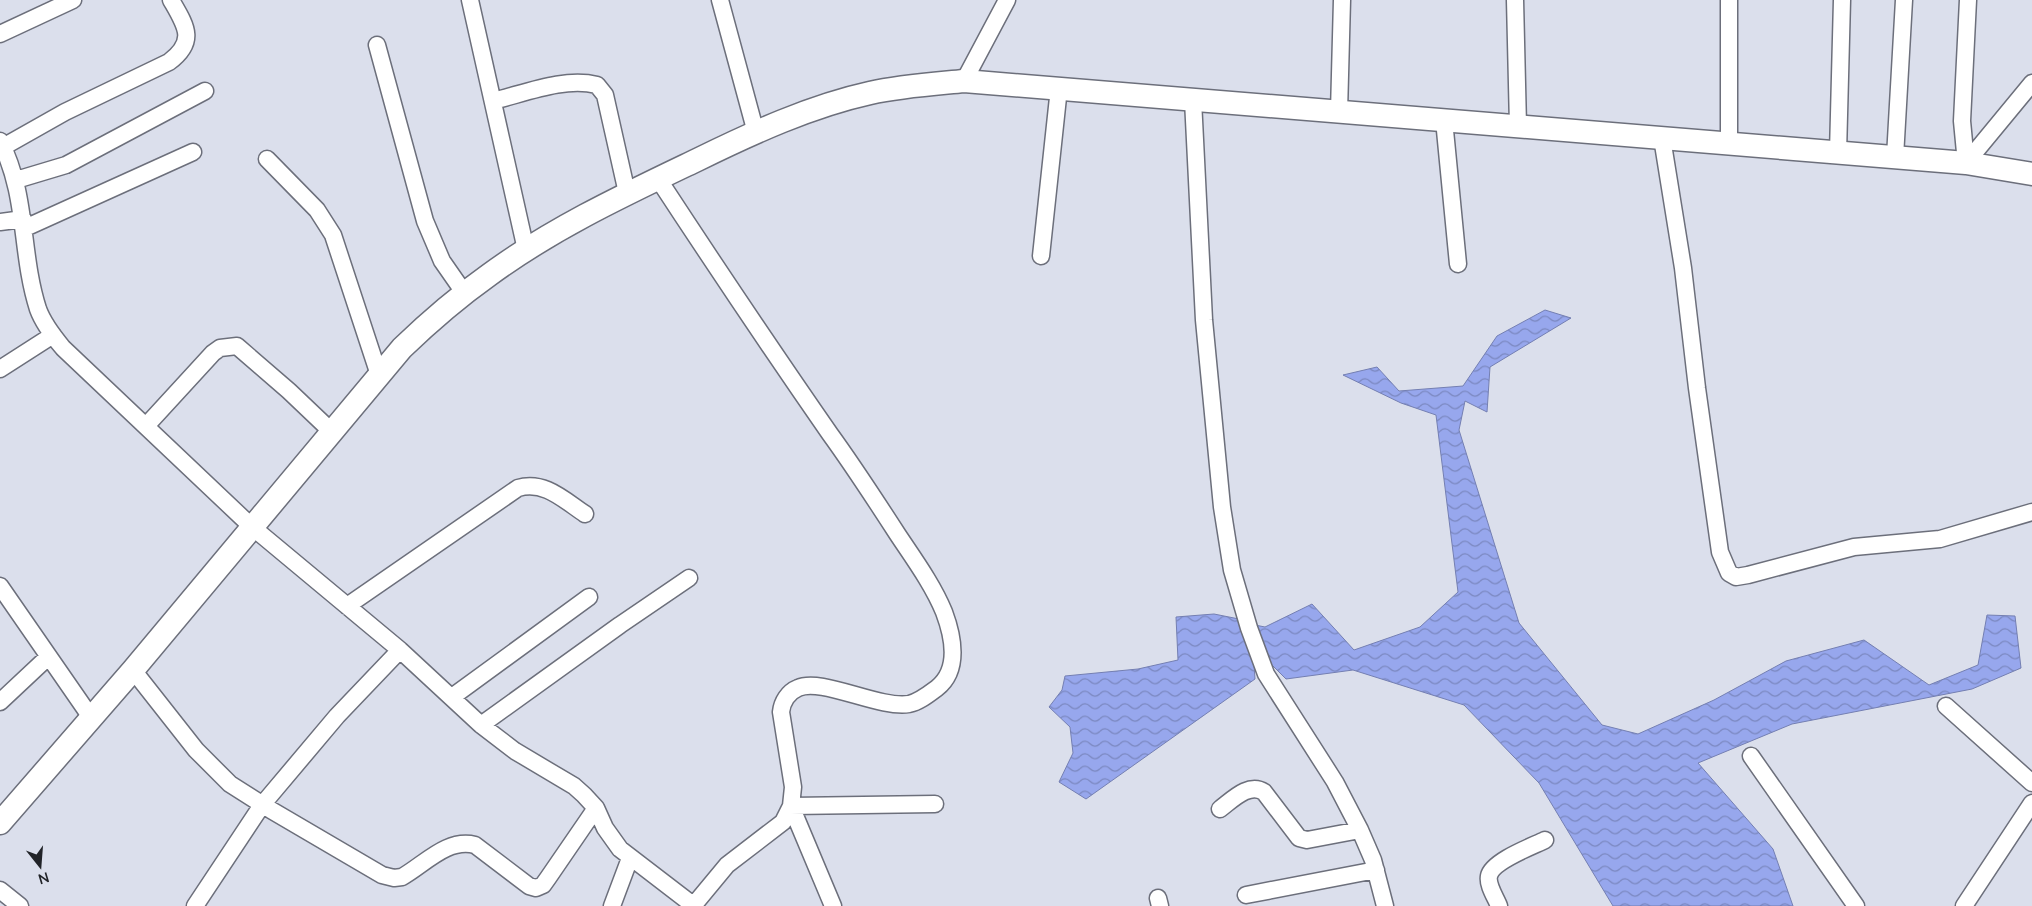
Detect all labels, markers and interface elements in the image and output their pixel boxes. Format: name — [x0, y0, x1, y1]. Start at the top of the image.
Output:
north arrow — [15, 841, 65, 891]
text: N — [36, 867, 51, 889]

